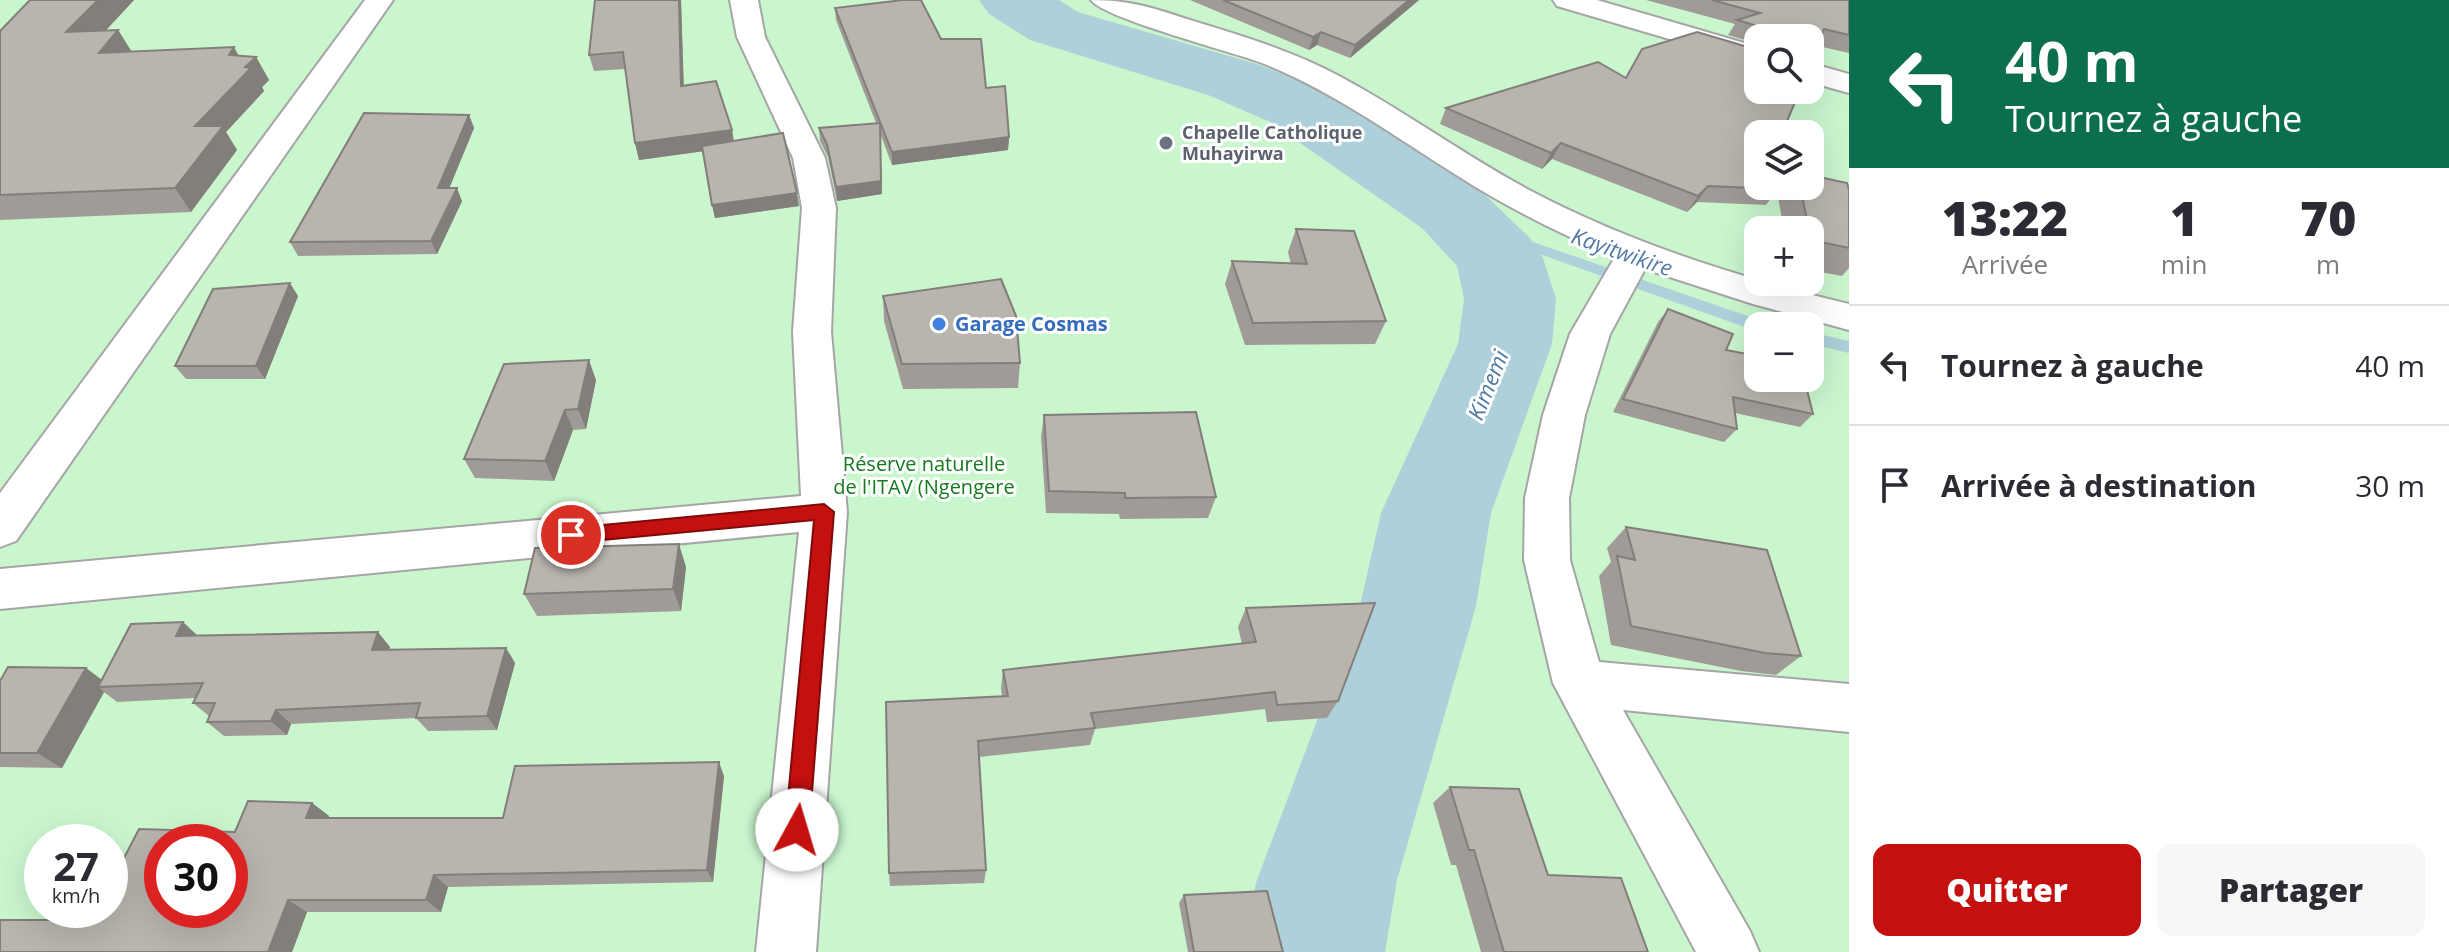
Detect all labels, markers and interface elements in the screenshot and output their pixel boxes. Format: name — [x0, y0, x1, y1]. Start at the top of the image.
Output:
text: 40 m — [2005, 22, 2139, 98]
map controls — [1744, 24, 1824, 392]
button: search — [1744, 24, 1824, 104]
icon: left — [1873, 32, 1977, 136]
text: Tournez à gauche — [2005, 94, 2302, 143]
place label: Chapelle Catholique Muhayirwa — [1182, 120, 1362, 165]
button: layers — [1744, 120, 1824, 200]
marker: Chapelle Catholique Muhayirwa — [1157, 134, 1175, 152]
text: 13:22 — [1942, 185, 2068, 250]
text: 1 — [2170, 185, 2198, 250]
text: 70 — [2300, 185, 2356, 250]
button: + — [1744, 216, 1824, 296]
water label: Kayitwikire — [1568, 220, 1677, 282]
text: Arrivée — [1962, 246, 2048, 282]
text: min — [2161, 246, 2207, 282]
text: m — [2316, 246, 2340, 282]
place label: Garage Cosmas — [955, 310, 1108, 337]
button: − — [1744, 312, 1824, 392]
marker: Garage Cosmas — [930, 315, 948, 333]
icon: left — [1873, 343, 1917, 387]
water label: Kimemi — [1460, 345, 1515, 424]
text: Tournez à gauche — [1941, 345, 2204, 386]
text: 40 m — [2355, 345, 2425, 386]
park label: Réserve naturelle de l'ITAV (Ngengere — [833, 450, 1015, 500]
icon: arrive — [1873, 463, 1917, 507]
text: Arrivée à destination — [1941, 465, 2256, 506]
text: 30 m — [2355, 465, 2425, 506]
pin — [537, 501, 605, 569]
icon: arrive — [549, 513, 593, 557]
position arrow — [755, 788, 839, 872]
speed limit sign: 30 — [144, 824, 248, 928]
text: 27 — [53, 838, 99, 893]
button: Quitter — [1873, 844, 2141, 936]
button: Partager — [2157, 844, 2425, 936]
text: km/h — [52, 882, 100, 909]

